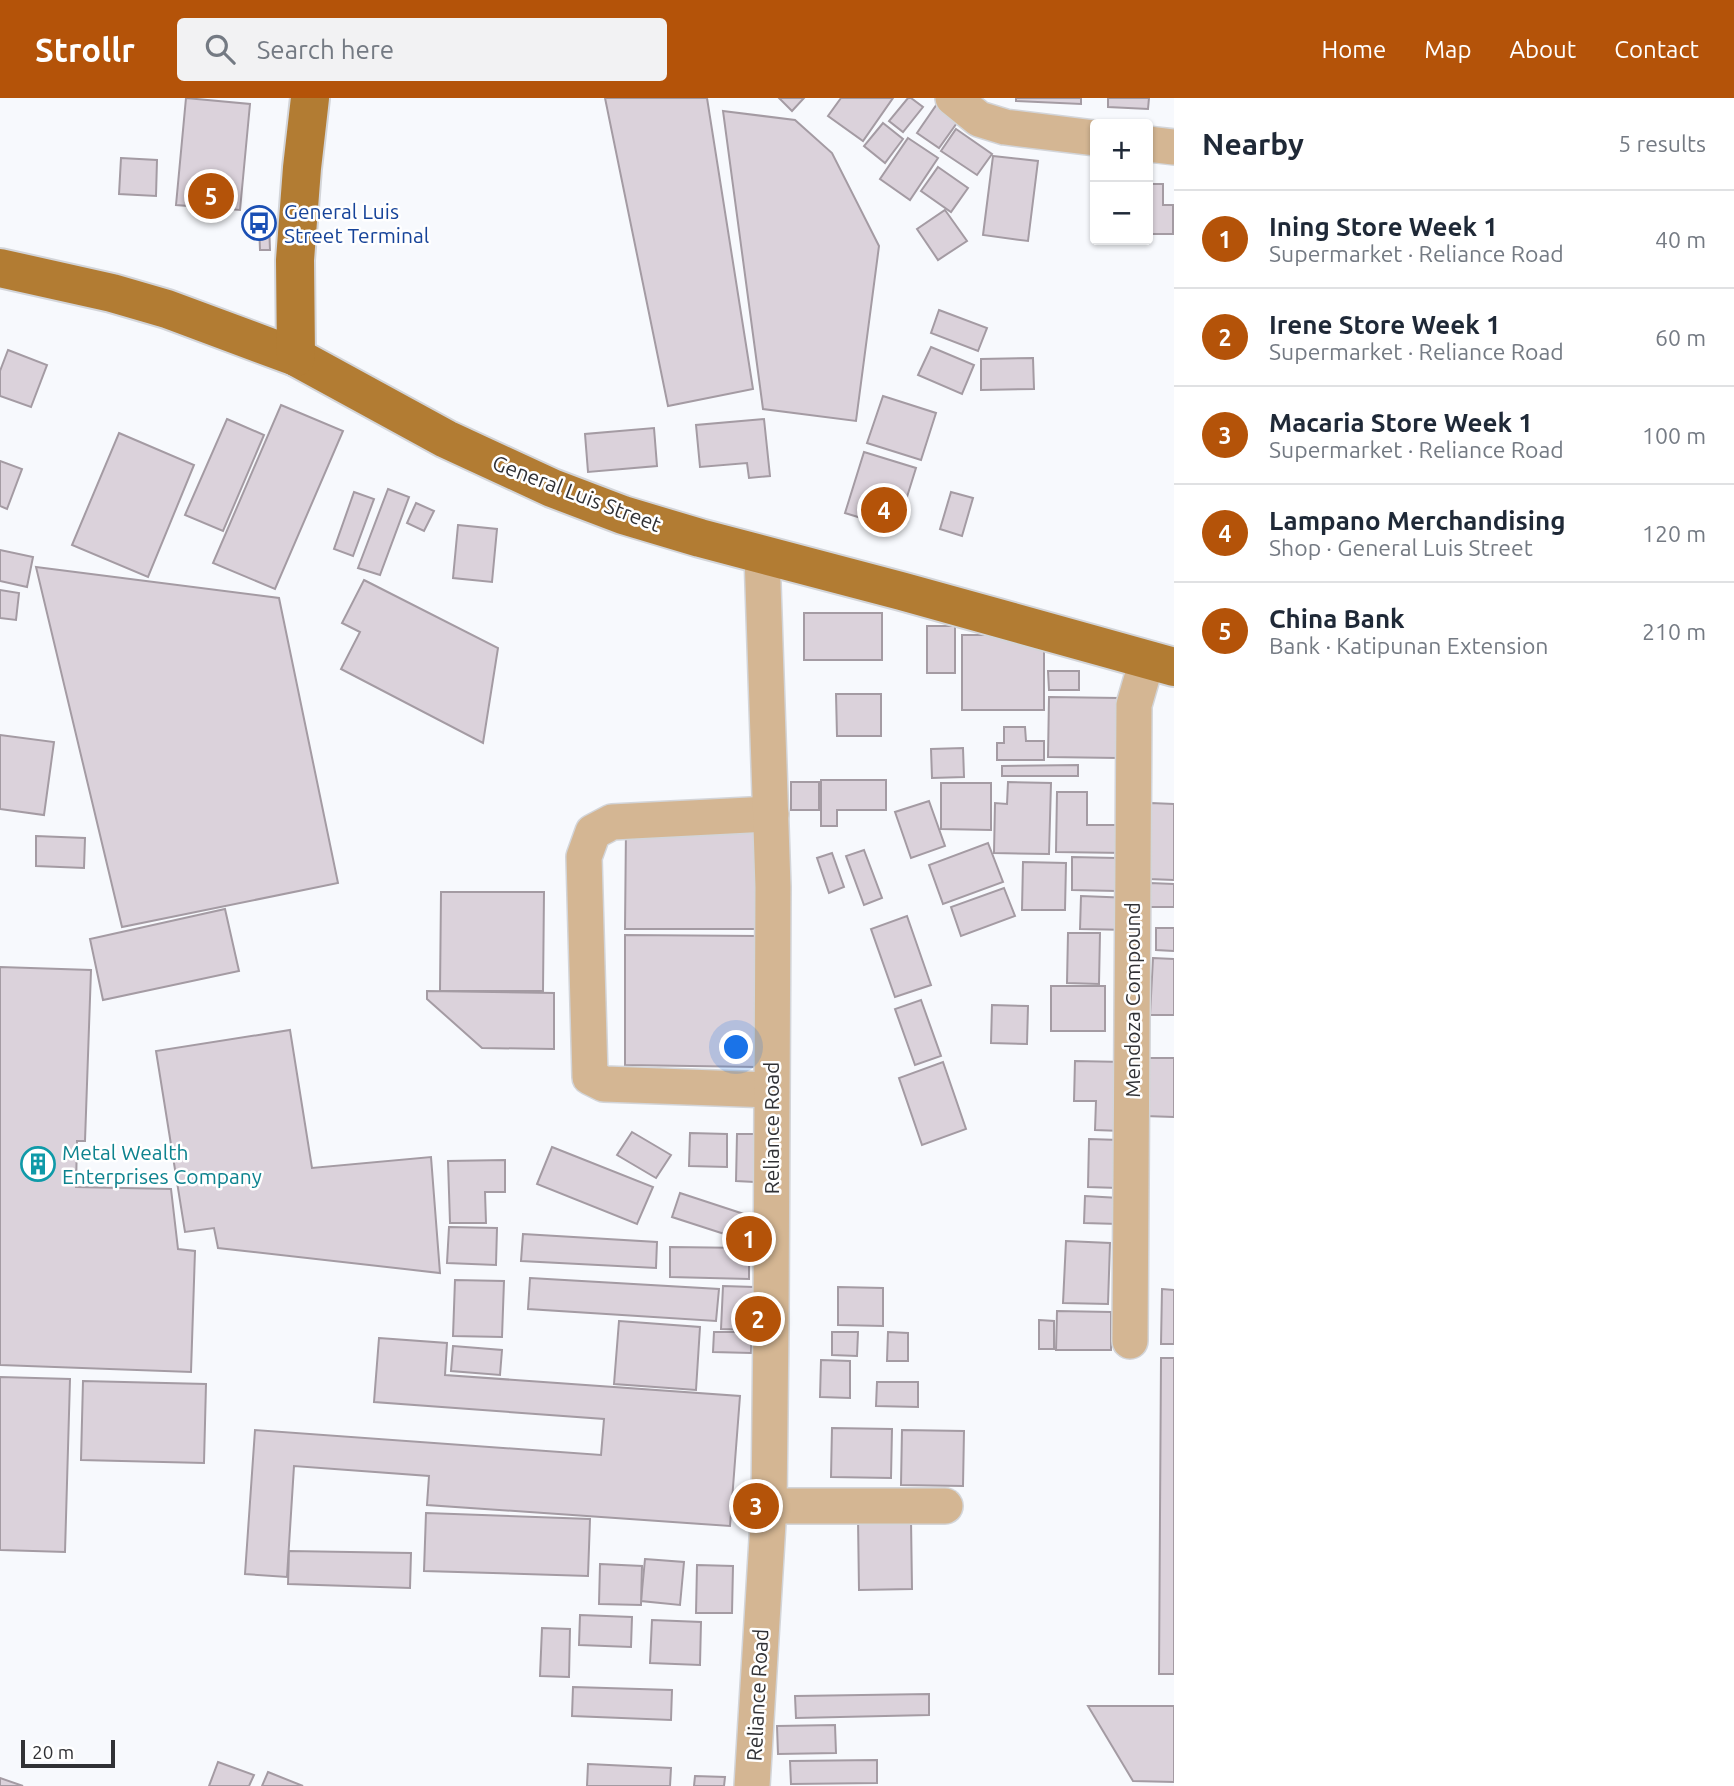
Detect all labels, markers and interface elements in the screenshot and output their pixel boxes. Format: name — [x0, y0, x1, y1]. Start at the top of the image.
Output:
search box — [177, 18, 667, 81]
icon: search — [201, 30, 239, 68]
text: Strollr — [35, 31, 135, 68]
text: Search here — [257, 35, 394, 64]
text: Home — [1321, 36, 1386, 63]
text: Map — [1424, 36, 1471, 63]
text: About — [1509, 36, 1576, 63]
text: Contact — [1614, 36, 1699, 63]
map controls — [1090, 119, 1153, 245]
button: + — [1090, 119, 1153, 182]
text: Nearby — [1202, 127, 1304, 161]
text: 5 results — [1618, 131, 1706, 156]
pin: 5 — [188, 170, 234, 222]
button: − — [1090, 182, 1153, 245]
place label: General Luis Street Terminal — [284, 199, 429, 247]
bus stop icon: General Luis Street Terminal — [240, 204, 278, 242]
text: Ining Store Week 1 — [1269, 212, 1498, 241]
text: 1 — [1219, 227, 1231, 252]
text: 40 m — [1655, 227, 1706, 252]
text: Supermarket · Reliance Road — [1269, 241, 1564, 266]
text: Irene Store Week 1 — [1269, 310, 1501, 339]
text: 2 — [1219, 325, 1231, 350]
text: 60 m — [1655, 325, 1706, 350]
text: Supermarket · Reliance Road — [1269, 339, 1564, 364]
text: Macaria Store Week 1 — [1269, 408, 1533, 437]
text: 3 — [1219, 423, 1231, 448]
text: 100 m — [1642, 423, 1706, 448]
text: Supermarket · Reliance Road — [1269, 437, 1564, 462]
street label: General Luis Street — [489, 450, 665, 536]
pin: 4 — [861, 484, 907, 536]
text: Lampano Merchandising — [1269, 506, 1566, 535]
text: 4 — [1219, 521, 1231, 546]
text: 120 m — [1642, 521, 1706, 546]
text: Shop · General Luis Street — [1269, 535, 1533, 560]
text: China Bank — [1269, 604, 1405, 633]
text: 5 — [1219, 619, 1231, 644]
text: 210 m — [1642, 619, 1706, 644]
text: Bank · Katipunan Extension — [1269, 633, 1548, 658]
street label: Mendoza Compound — [1120, 902, 1144, 1098]
your location — [719, 1030, 753, 1064]
street label: Reliance Road — [759, 1062, 783, 1194]
place label: Metal Wealth Enterprises Company — [62, 1140, 262, 1188]
building icon: Metal Wealth Enterprises Company — [19, 1145, 57, 1183]
pin: 1 — [726, 1213, 772, 1265]
pin: 2 — [735, 1293, 781, 1345]
pin: 3 — [733, 1480, 779, 1532]
street label: Reliance Road — [742, 1628, 772, 1762]
scale bar — [21, 1737, 116, 1769]
text: 20 m — [32, 1741, 74, 1763]

